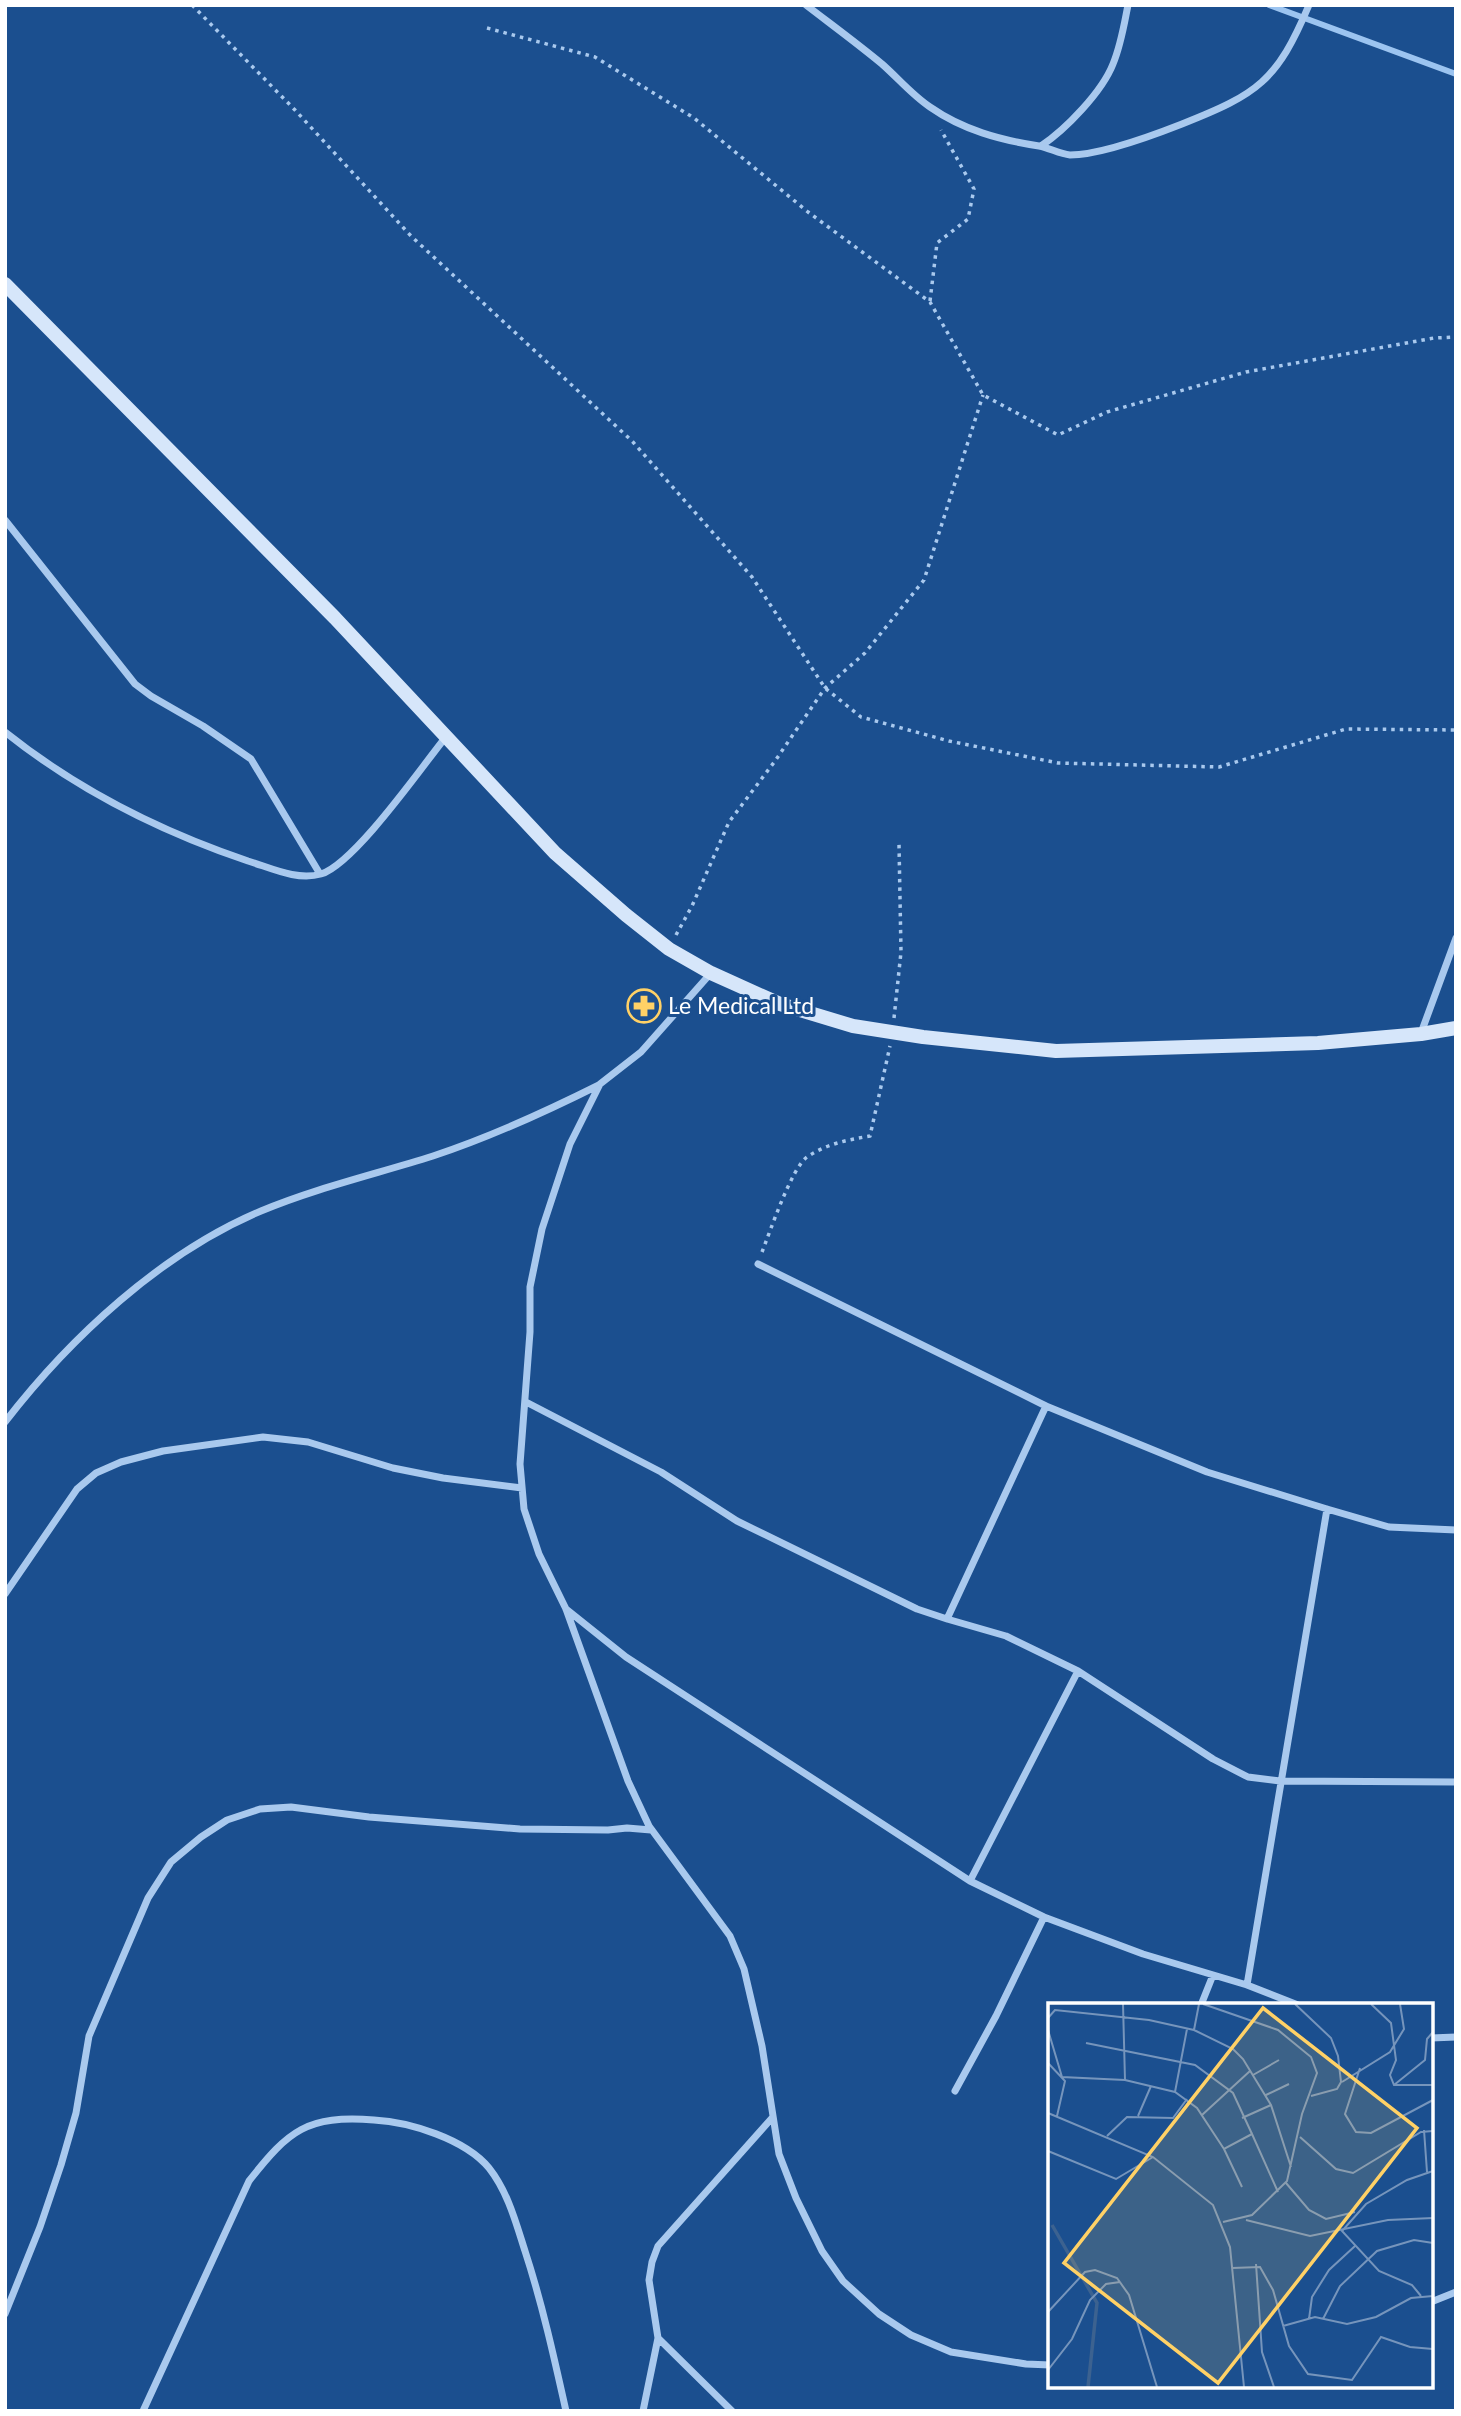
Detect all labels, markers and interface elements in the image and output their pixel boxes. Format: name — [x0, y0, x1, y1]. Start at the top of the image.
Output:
pharmacy icon: Le Medical Ltd — [625, 987, 663, 1025]
place label: Le Medical Ltd — [668, 991, 814, 1019]
inset map — [1048, 2003, 1433, 2388]

